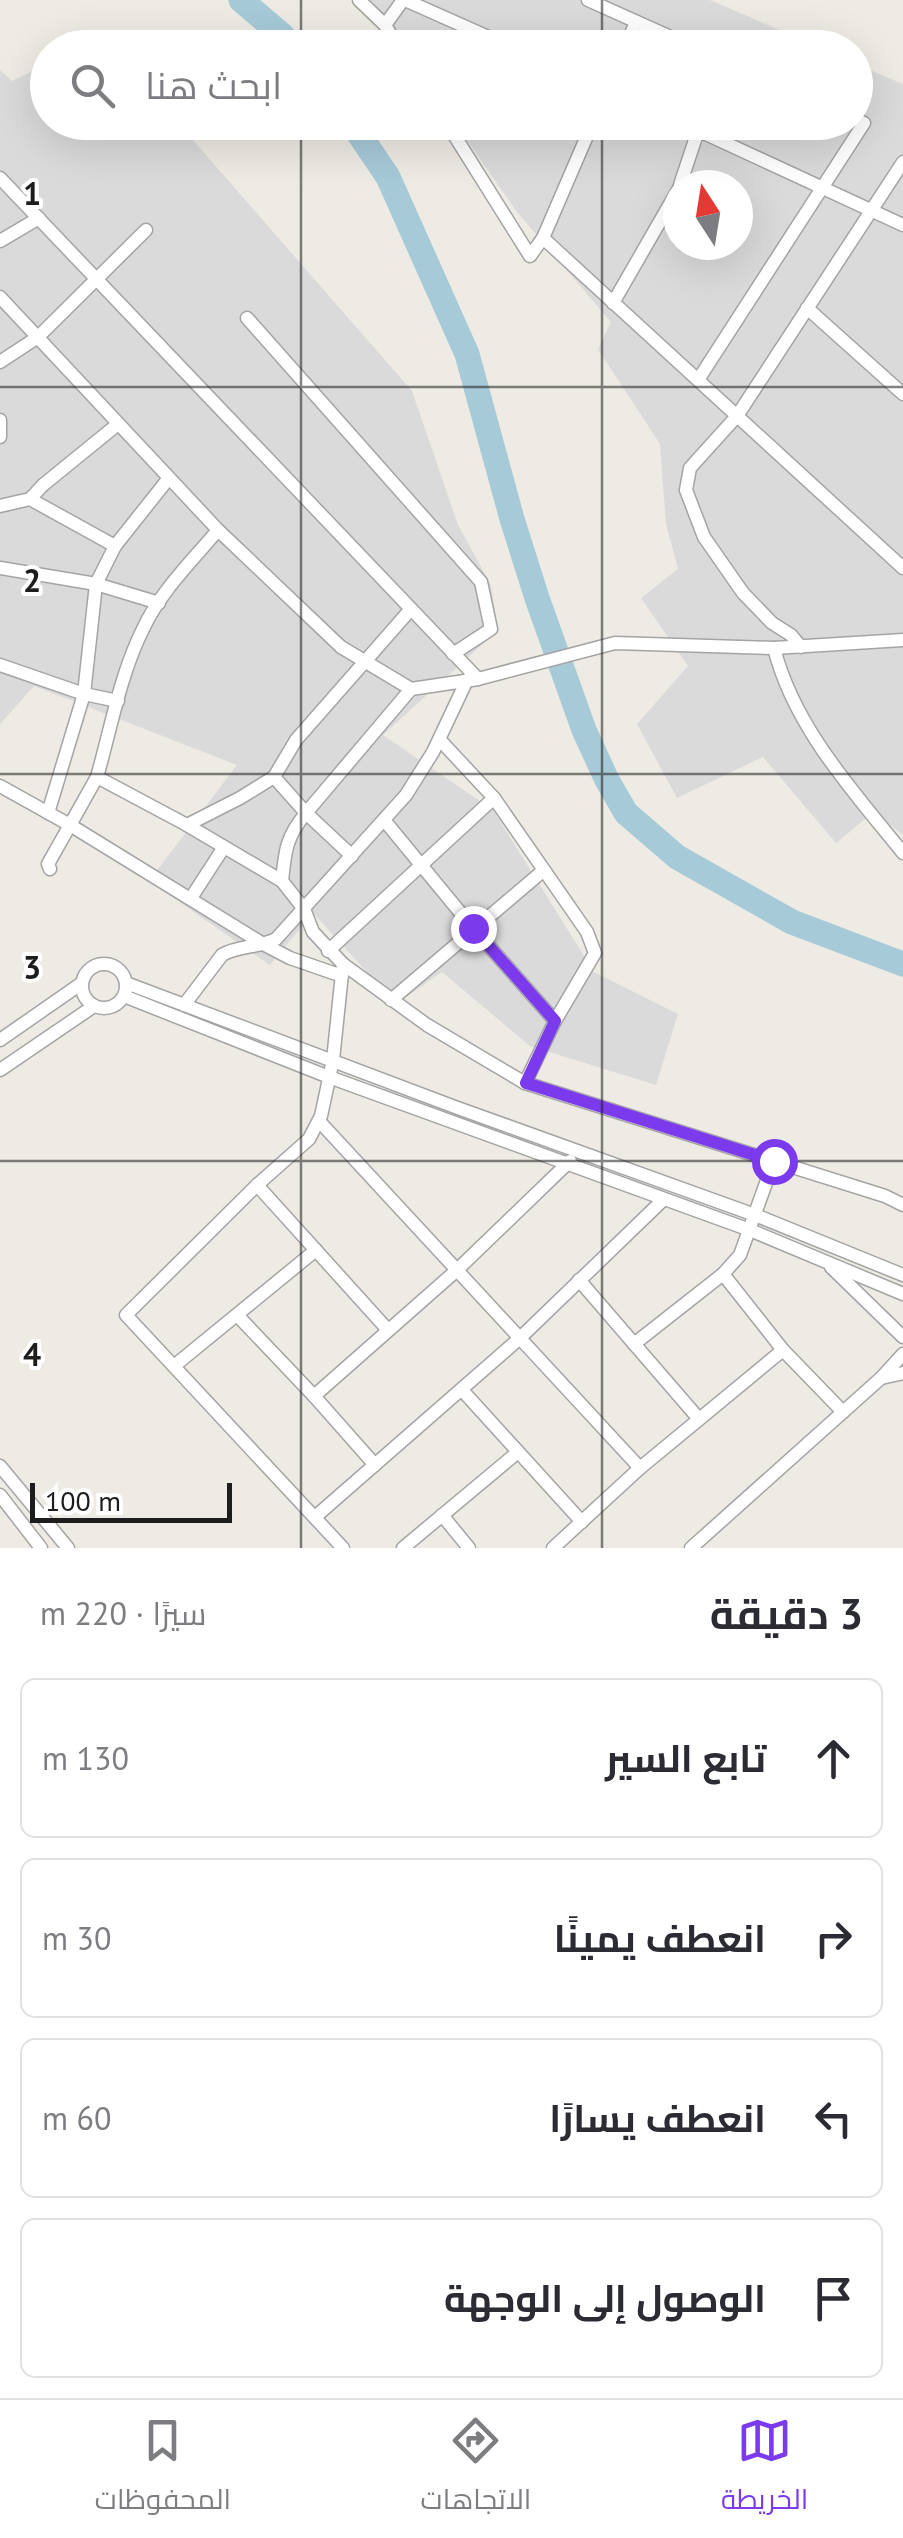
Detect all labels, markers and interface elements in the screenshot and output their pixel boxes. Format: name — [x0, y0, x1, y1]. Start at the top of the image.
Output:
search box — [30, 30, 873, 140]
icon: search — [65, 58, 120, 113]
text: ابحث هنا — [145, 60, 282, 109]
north arrow — [663, 170, 753, 260]
text: 1 — [23, 172, 41, 214]
text: 2 — [23, 559, 41, 601]
route end — [451, 906, 497, 952]
text: 3 — [23, 946, 41, 988]
route start — [752, 1139, 798, 1185]
text: 4 — [23, 1333, 41, 1375]
scale bar — [30, 1478, 232, 1522]
text: 100 m — [45, 1482, 121, 1519]
text: 3 دقيقة — [710, 1586, 863, 1641]
text: سيرًا · 220 m — [40, 1592, 207, 1634]
icon: ahead — [806, 1731, 861, 1786]
text: تابع السير — [605, 1733, 766, 1782]
text: 130 m — [42, 1737, 129, 1779]
icon: right — [806, 1911, 861, 1966]
text: انعطف يمينًا — [554, 1913, 766, 1962]
text: 30 m — [42, 1917, 111, 1959]
icon: left — [806, 2091, 861, 2146]
text: انعطف يسارًا — [549, 2093, 766, 2142]
text: 60 m — [42, 2097, 111, 2139]
icon: arrive — [806, 2271, 861, 2326]
text: الوصول إلى الوجهة — [444, 2273, 766, 2322]
tab: المحفوظات — [95, 2413, 231, 2525]
tab: الاتجاهات — [421, 2413, 531, 2525]
tab: الخريطة — [721, 2413, 808, 2525]

